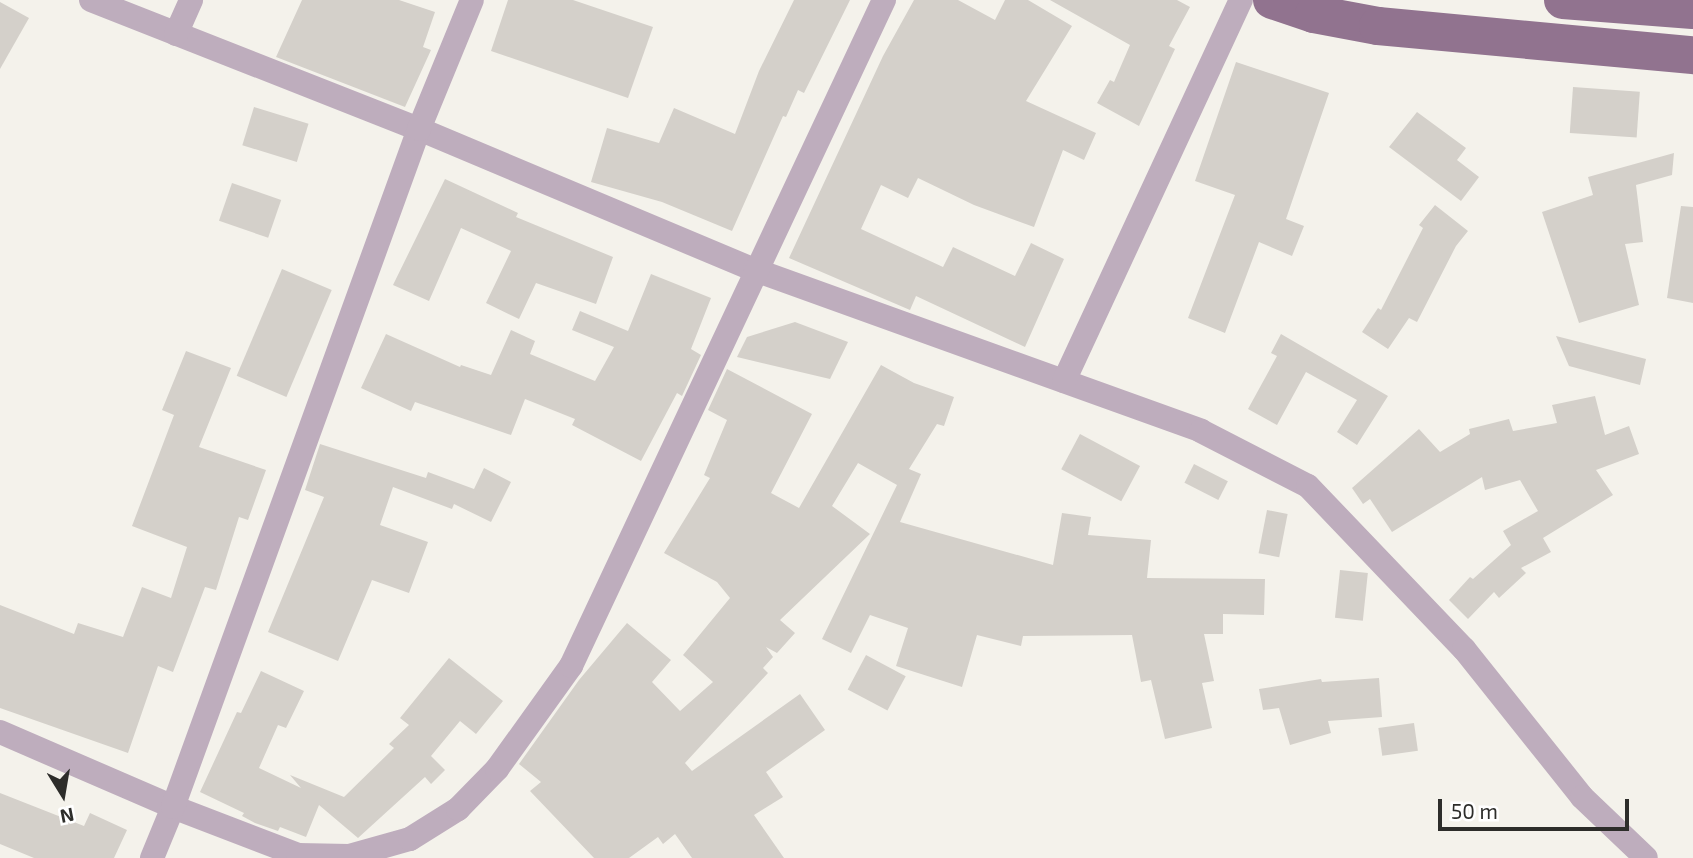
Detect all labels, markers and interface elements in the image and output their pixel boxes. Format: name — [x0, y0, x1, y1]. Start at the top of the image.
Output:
north arrow — [28, 760, 98, 830]
scale bar — [1441, 784, 1632, 828]
text: 50 m — [1451, 798, 1498, 823]
text: N — [58, 804, 76, 829]

